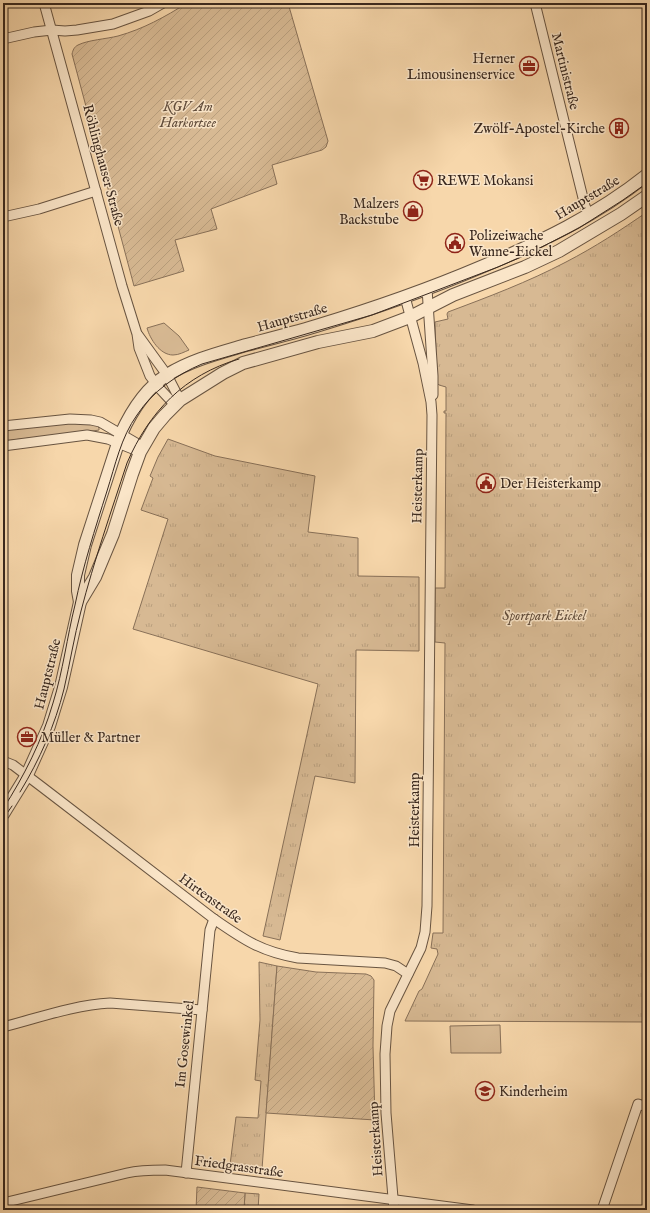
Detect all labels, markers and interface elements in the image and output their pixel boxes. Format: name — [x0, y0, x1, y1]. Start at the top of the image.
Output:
street label: Martinistraße — [547, 31, 583, 112]
place label: Herner Limousinenservice — [407, 50, 516, 84]
office icon: Herner Limousinenservice — [518, 55, 540, 77]
park label: KGV Am Harkortsee — [159, 98, 216, 132]
street label: Röhlinghauser Straße — [78, 102, 128, 229]
building icon: Zwölf-Apostel-Kirche — [608, 117, 630, 139]
place label: Zwölf-Apostel-Kirche — [473, 120, 606, 138]
supermarket icon: REWE Mokansi — [412, 169, 434, 191]
street label: Hauptstraße — [552, 171, 624, 224]
place label: REWE Mokansi — [437, 172, 534, 190]
place label: Malzers Backstube — [339, 195, 400, 229]
shop icon: Malzers Backstube — [402, 200, 424, 222]
place label: Polizeiwache Wanne-Eickel — [469, 227, 553, 261]
public building icon: Polizeiwache Wanne-Eickel — [444, 232, 466, 254]
street label: Hauptstraße — [255, 299, 330, 337]
street label: Heisterkamp — [408, 448, 428, 524]
public building icon: Der Heisterkamp — [475, 472, 497, 494]
place label: Der Heisterkamp — [500, 475, 601, 493]
park label: Sportpark Eickel — [502, 607, 587, 625]
street label: Hauptstraße — [30, 636, 66, 711]
office icon: Müller & Partner — [16, 726, 38, 748]
place label: Müller & Partner — [41, 729, 140, 747]
street label: Heisterkamp — [406, 772, 424, 848]
street label: Hirtenstraße — [175, 870, 246, 928]
street label: Im Gosewinkel — [171, 999, 199, 1089]
school or university icon: Kinderheim — [474, 1080, 496, 1102]
place label: Kinderheim — [499, 1083, 568, 1101]
street label: Heisterkamp — [364, 1100, 388, 1177]
street label: Friedgrasstraße — [193, 1152, 285, 1182]

